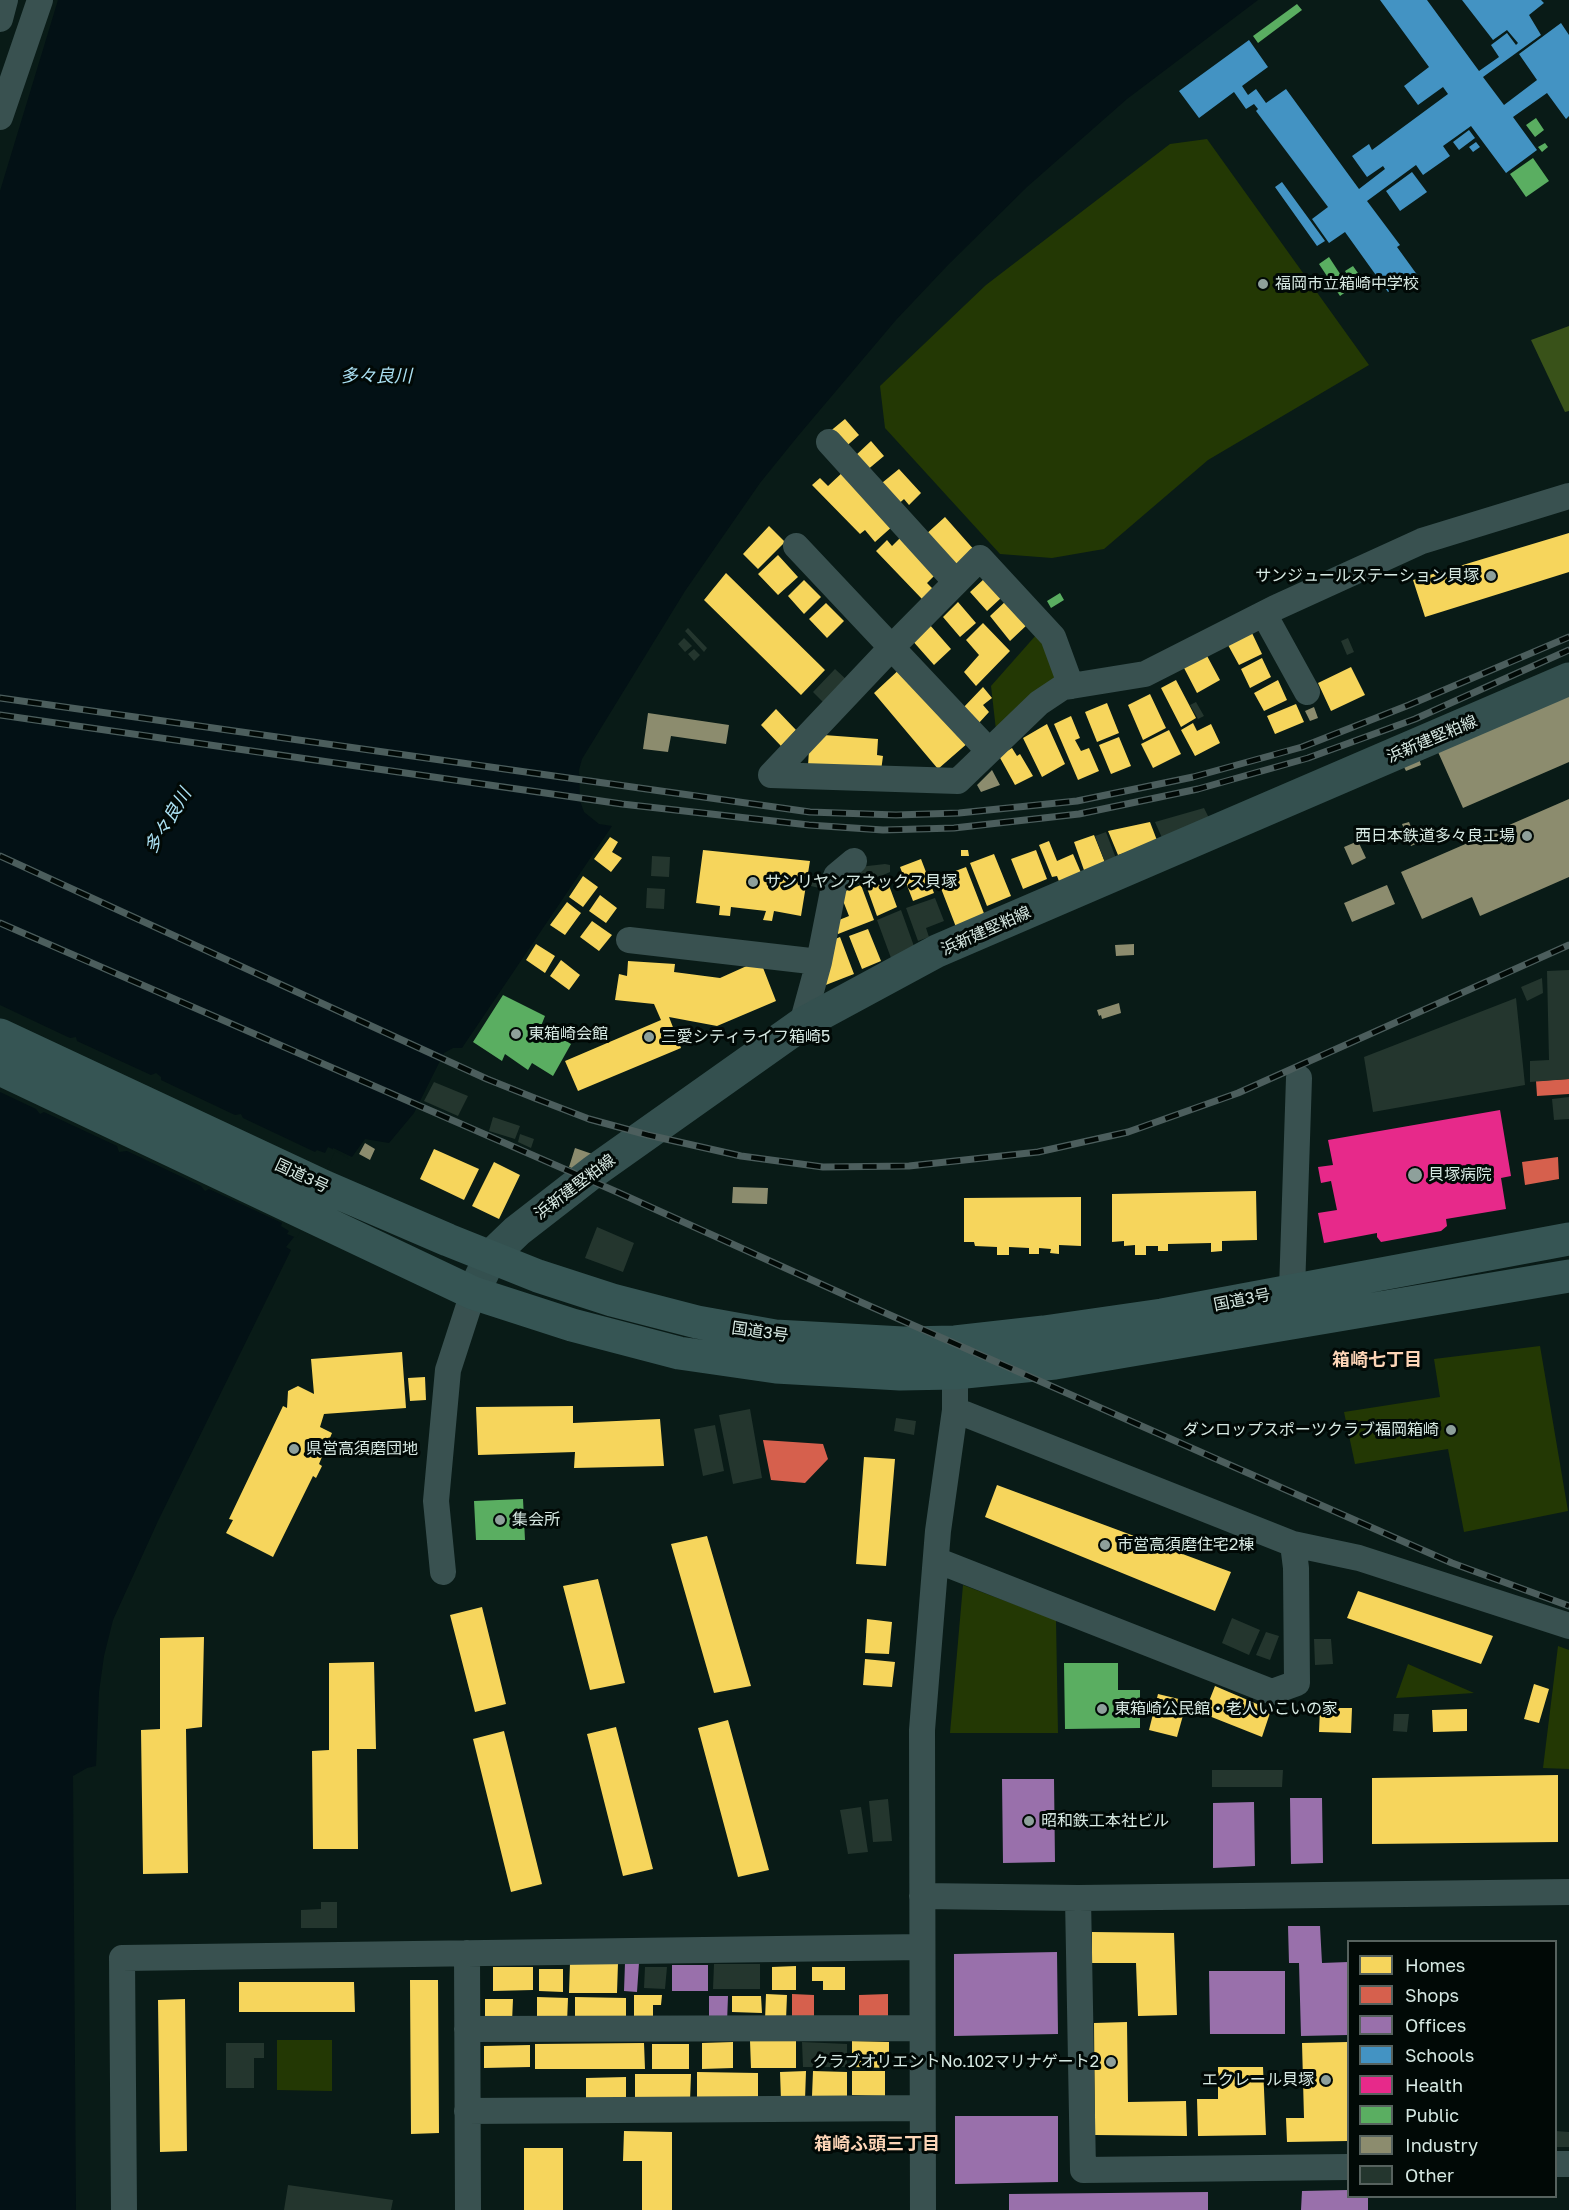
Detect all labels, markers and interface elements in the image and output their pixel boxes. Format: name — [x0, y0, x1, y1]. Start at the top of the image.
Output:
place label: 福岡市立箱崎中学校 — [1275, 274, 1419, 294]
marker: 福岡市立箱崎中学校 — [1256, 277, 1270, 291]
water label: 多々良川 — [340, 365, 412, 387]
place label: サンジュールステーション貝塚 — [1255, 566, 1479, 586]
marker: サンジュールステーション貝塚 — [1484, 569, 1498, 583]
street label: 浜新建堅粕線 — [1384, 711, 1480, 767]
water label: 多々良川 — [140, 785, 196, 857]
place label: 西日本鉄道多々良工場 — [1355, 826, 1515, 846]
marker: 西日本鉄道多々良工場 — [1520, 829, 1534, 843]
place label: サンリヤンアネックス貝塚 — [765, 872, 957, 892]
marker: サンリヤンアネックス貝塚 — [746, 875, 760, 889]
street label: 浜新建堅粕線 — [938, 903, 1034, 959]
place label: 東箱崎会館 — [528, 1024, 608, 1044]
marker: 東箱崎会館 — [509, 1027, 523, 1041]
place label: 三愛シティライフ箱崎5 — [661, 1027, 830, 1047]
marker: 三愛シティライフ箱崎5 — [642, 1030, 656, 1044]
street label: 浜新建堅粕線 — [531, 1150, 619, 1224]
street label: 国道3号 — [272, 1155, 332, 1197]
place label: 貝塚病院 — [1428, 1165, 1492, 1185]
marker: 貝塚病院 — [1406, 1166, 1424, 1184]
street label: 国道3号 — [1212, 1285, 1272, 1315]
street label: 国道3号 — [730, 1319, 790, 1345]
district label: 箱崎七丁目 — [1332, 1349, 1422, 1371]
place label: ダンロップスポーツクラブ福岡箱崎 — [1183, 1420, 1439, 1440]
marker: ダンロップスポーツクラブ福岡箱崎 — [1444, 1423, 1458, 1437]
place label: 県営高須磨団地 — [306, 1439, 418, 1459]
marker: 県営高須磨団地 — [287, 1442, 301, 1456]
place label: 集会所 — [512, 1510, 560, 1530]
marker: 集会所 — [493, 1513, 507, 1527]
place label: 市営高須磨住宅2棟 — [1117, 1535, 1254, 1555]
marker: 市営高須磨住宅2棟 — [1098, 1538, 1112, 1552]
place label: 東箱崎公民館・老人いこいの家 — [1114, 1699, 1338, 1719]
marker: 東箱崎公民館・老人いこいの家 — [1095, 1702, 1109, 1716]
place label: 昭和鉄工本社ビル — [1041, 1811, 1169, 1831]
marker: 昭和鉄工本社ビル — [1022, 1814, 1036, 1828]
legend — [1347, 1940, 1557, 2198]
text: Homes — [1405, 1954, 1465, 1976]
text: Shops — [1405, 1984, 1459, 2006]
text: Offices — [1405, 2014, 1466, 2036]
text: Schools — [1405, 2044, 1474, 2066]
place label: クラブオリエントNo.102マリナゲート2 — [813, 2052, 1099, 2072]
marker: クラブオリエントNo.102マリナゲート2 — [1104, 2055, 1118, 2069]
place label: エクレール貝塚 — [1202, 2070, 1314, 2090]
marker: エクレール貝塚 — [1319, 2073, 1333, 2087]
text: Health — [1405, 2074, 1463, 2096]
text: Public — [1405, 2104, 1459, 2126]
district label: 箱崎ふ頭三丁目 — [814, 2133, 940, 2155]
text: Industry — [1405, 2134, 1478, 2156]
text: Other — [1405, 2164, 1454, 2186]

